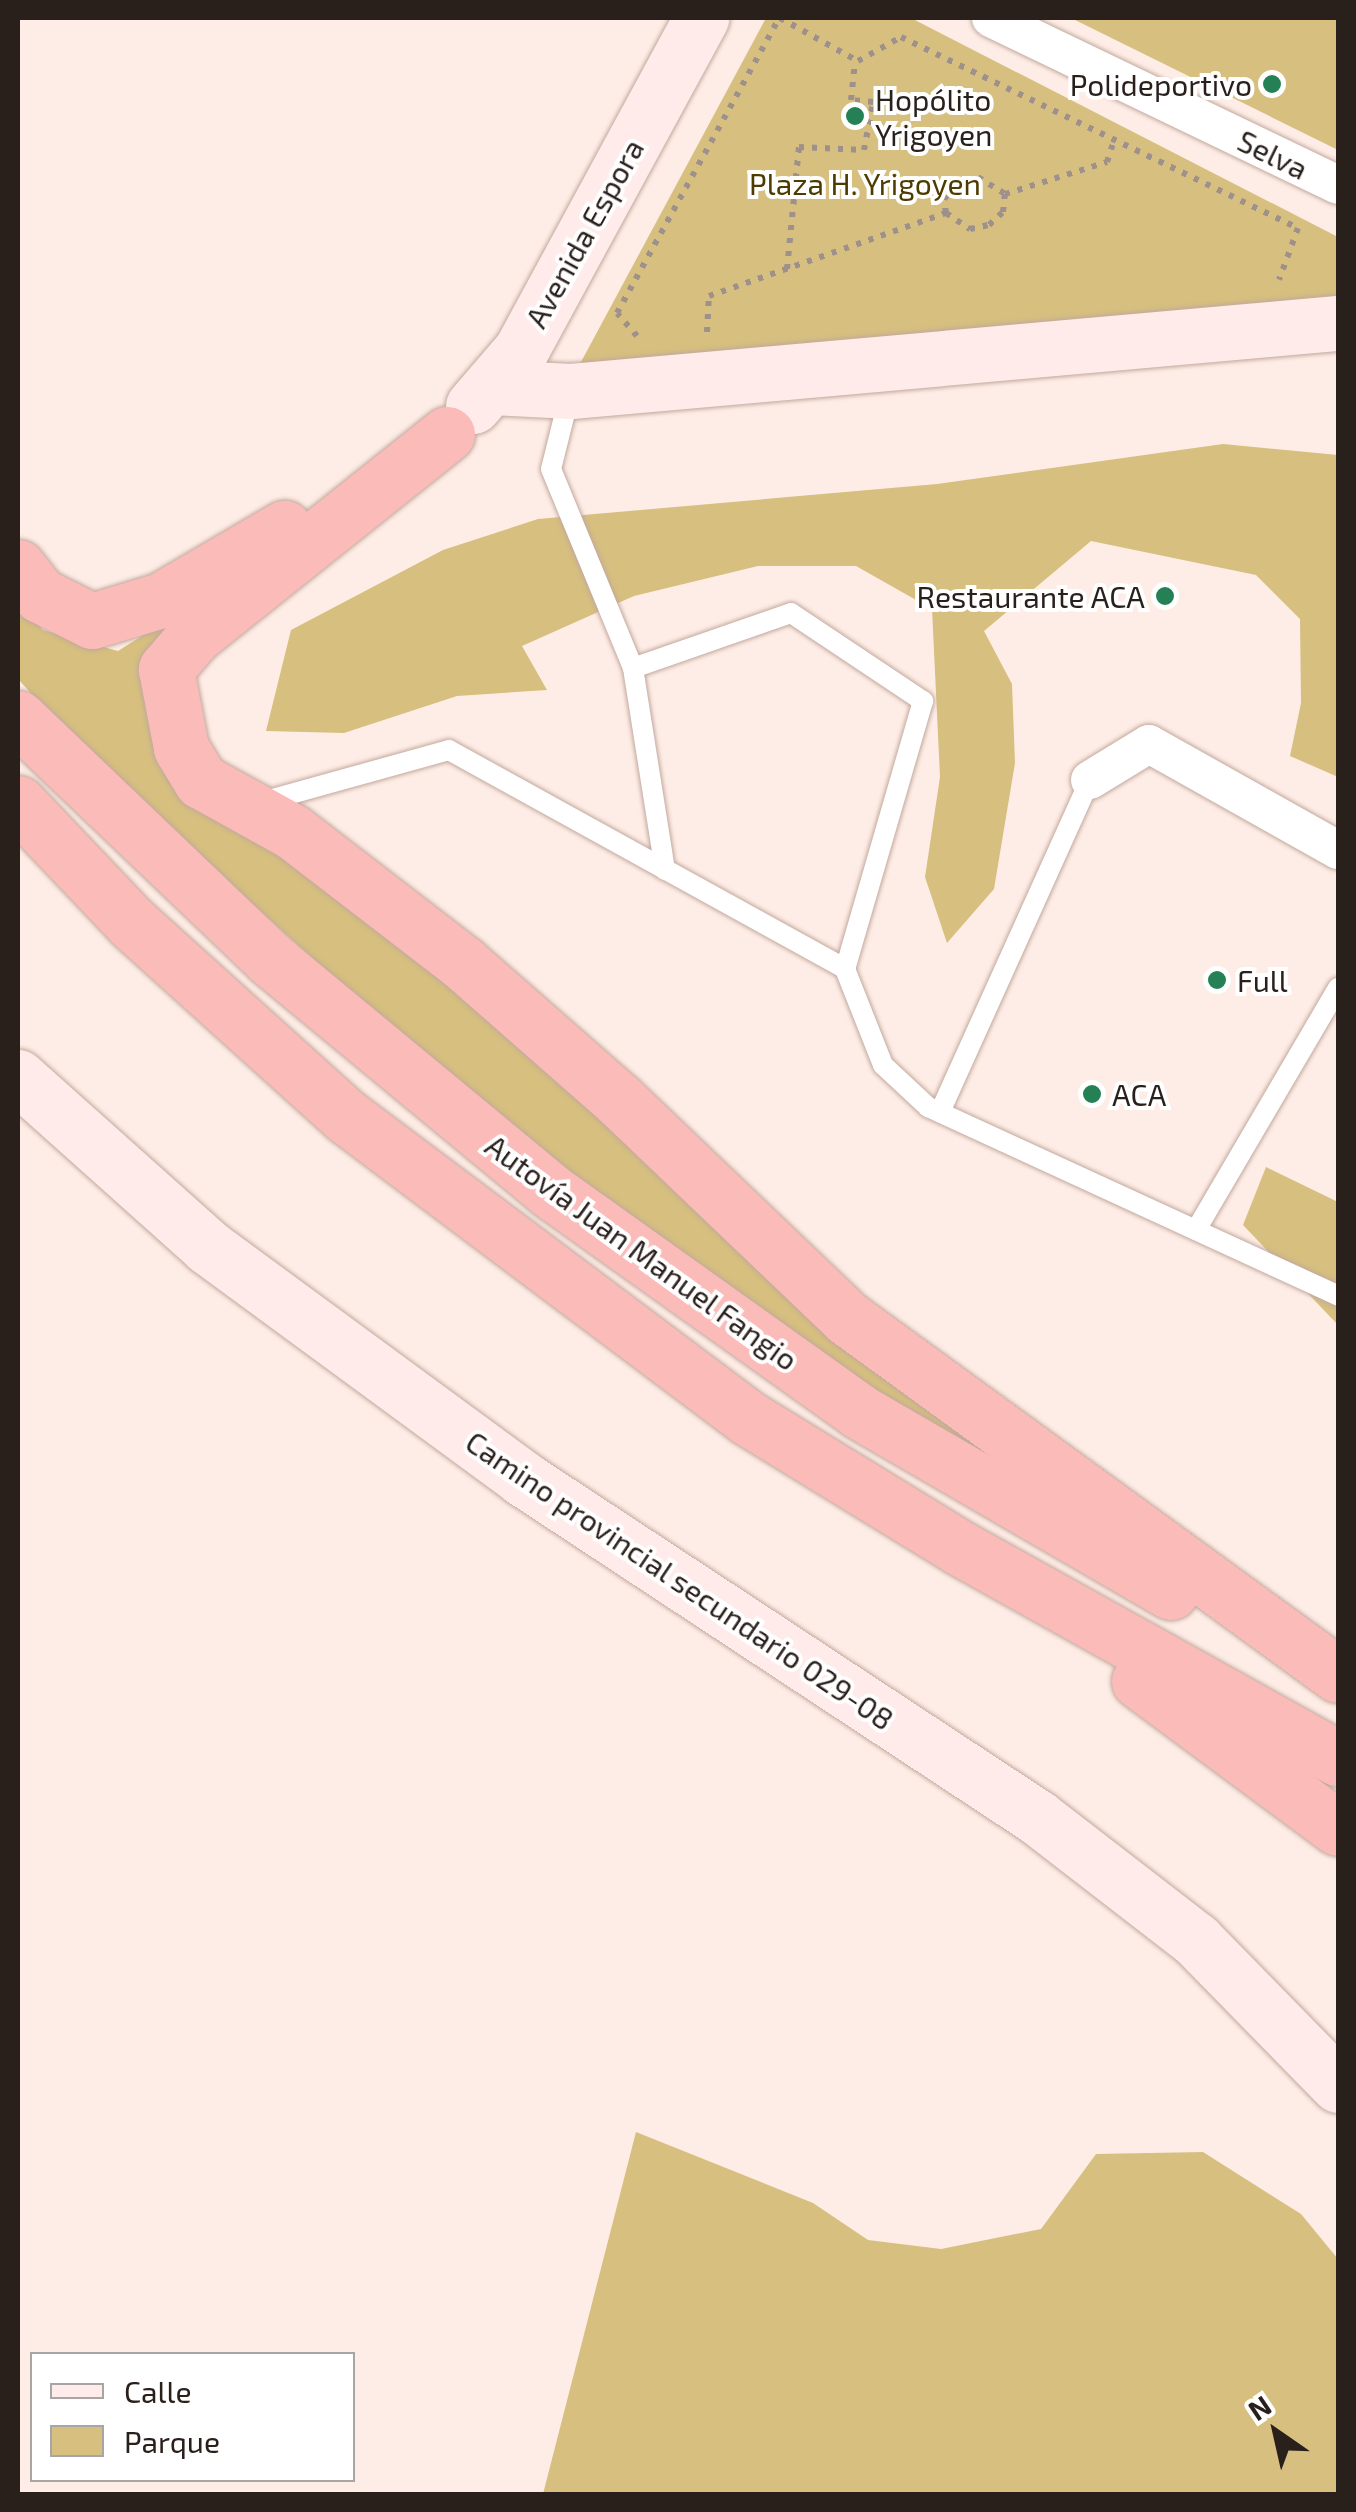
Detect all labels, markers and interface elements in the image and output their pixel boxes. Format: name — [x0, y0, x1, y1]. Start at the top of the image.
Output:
place label: Polideportivo — [1070, 66, 1252, 102]
marker: Polideportivo — [1261, 73, 1283, 95]
place label: Hopólito Yrigoyen — [875, 81, 993, 152]
marker: Hopólito Yrigoyen — [844, 105, 866, 127]
street label: Selva — [1232, 122, 1314, 186]
street label: Avenida Espora — [517, 132, 651, 334]
park label: Plaza H. Yrigoyen — [749, 165, 981, 201]
place label: Restaurante ACA — [916, 578, 1145, 614]
marker: Restaurante ACA — [1154, 585, 1176, 607]
place label: Full — [1237, 962, 1288, 998]
marker: Full — [1206, 969, 1228, 991]
place label: ACA — [1112, 1076, 1166, 1112]
marker: ACA — [1081, 1083, 1103, 1105]
street label: Autovía Juan Manuel Fangio — [478, 1126, 806, 1378]
street label: Camino provincial secundario 029-08 — [459, 1423, 901, 1737]
legend — [30, 2352, 355, 2482]
text: Calle — [124, 2373, 192, 2409]
north arrow — [1226, 2382, 1326, 2482]
text: N — [1241, 2387, 1277, 2427]
text: Parque — [124, 2423, 220, 2459]

